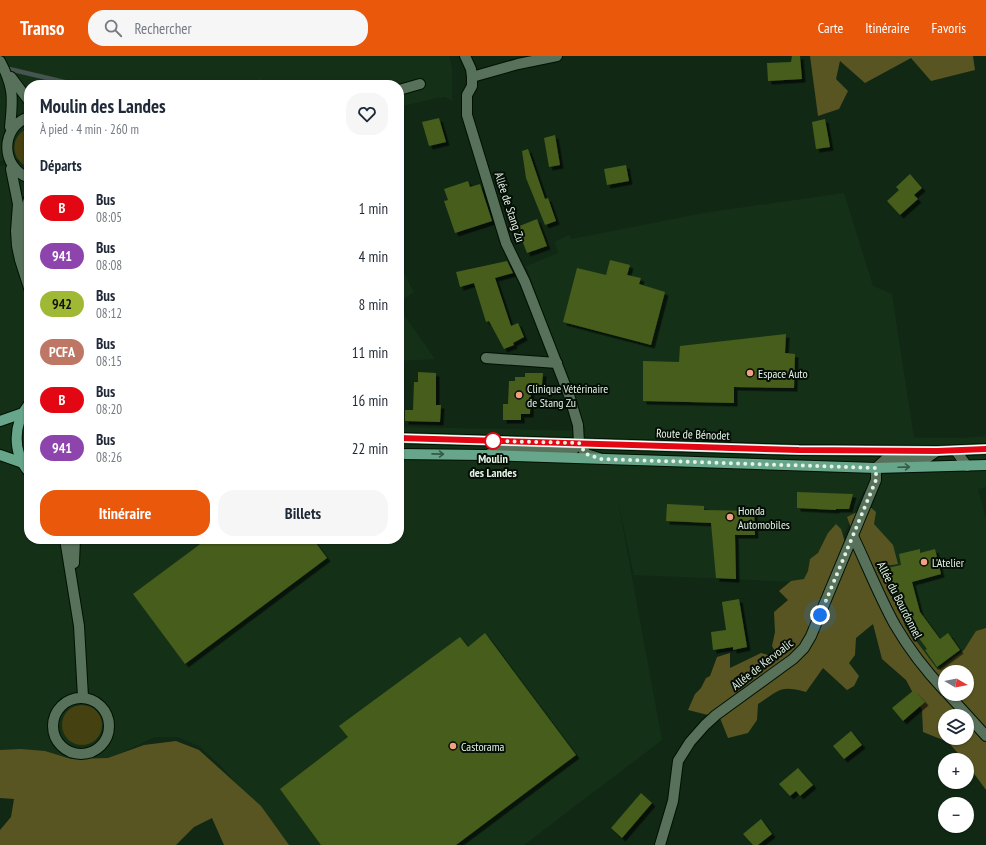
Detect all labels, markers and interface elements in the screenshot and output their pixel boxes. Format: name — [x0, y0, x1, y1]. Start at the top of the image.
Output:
search box — [88, 10, 368, 46]
text: Transo — [20, 16, 64, 40]
icon: search — [102, 17, 124, 39]
text: Rechercher — [134, 19, 192, 38]
text: Carte — [818, 19, 843, 37]
text: Itinéraire — [865, 19, 910, 37]
text: Favoris — [932, 19, 966, 37]
button: heart — [346, 93, 388, 135]
text: Moulin des Landes — [40, 94, 166, 118]
text: À pied · 4 min · 260 m — [40, 121, 139, 138]
text: Départs — [40, 156, 82, 175]
street label: Allée de Stang Zu — [492, 170, 528, 244]
text: Bus — [96, 190, 115, 209]
text: B — [59, 199, 65, 217]
text: 1 min — [358, 199, 388, 218]
text: 08:05 — [96, 209, 122, 226]
text: Bus — [96, 238, 115, 257]
text: 941 — [52, 247, 72, 265]
text: 4 min — [358, 247, 388, 266]
text: 08:08 — [96, 257, 122, 274]
text: Bus — [96, 286, 115, 305]
text: 942 — [52, 295, 72, 313]
text: 8 min — [358, 295, 388, 314]
text: 08:12 — [96, 305, 122, 322]
text: Bus — [96, 334, 115, 353]
text: PCFA — [49, 343, 75, 361]
text: 11 min — [352, 343, 388, 362]
text: 08:15 — [96, 353, 122, 370]
place label: Espace Auto — [758, 366, 808, 381]
marker: Espace Auto — [745, 368, 755, 378]
place label: Clinique Vétérinaire de Stang Zu — [527, 381, 608, 410]
text: Bus — [96, 382, 115, 401]
marker: Clinique Vétérinaire de Stang Zu — [514, 390, 524, 400]
text: B — [59, 391, 65, 409]
text: 16 min — [352, 391, 388, 410]
text: 08:20 — [96, 401, 122, 418]
street label: Route de Bénodet — [656, 425, 731, 443]
text: Bus — [96, 430, 115, 449]
marker: Moulin des Landes — [484, 432, 502, 450]
text: 941 — [52, 439, 72, 457]
text: 22 min — [352, 439, 388, 458]
text: 08:26 — [96, 449, 122, 466]
one-way arrow — [431, 450, 444, 458]
place label: Moulin des Landes — [469, 451, 517, 480]
one-way arrow — [897, 464, 910, 471]
button: Itinéraire — [40, 490, 210, 536]
button: Billets — [218, 490, 388, 536]
place label: Honda Automobiles — [738, 503, 790, 532]
marker: Honda Automobiles — [725, 512, 735, 522]
place label: L'Atelier — [932, 555, 965, 570]
marker: L'Atelier — [919, 557, 929, 567]
street label: Allée du Bourdonnel — [874, 559, 926, 641]
your location — [810, 605, 830, 625]
street label: Allée de Kervoalic — [728, 635, 796, 693]
north arrow — [938, 665, 974, 701]
map controls — [938, 665, 974, 833]
button: layers — [938, 709, 974, 745]
place label: Castorama — [461, 739, 504, 754]
marker: Castorama — [448, 741, 458, 751]
button: + — [938, 753, 974, 789]
button: − — [938, 797, 974, 833]

